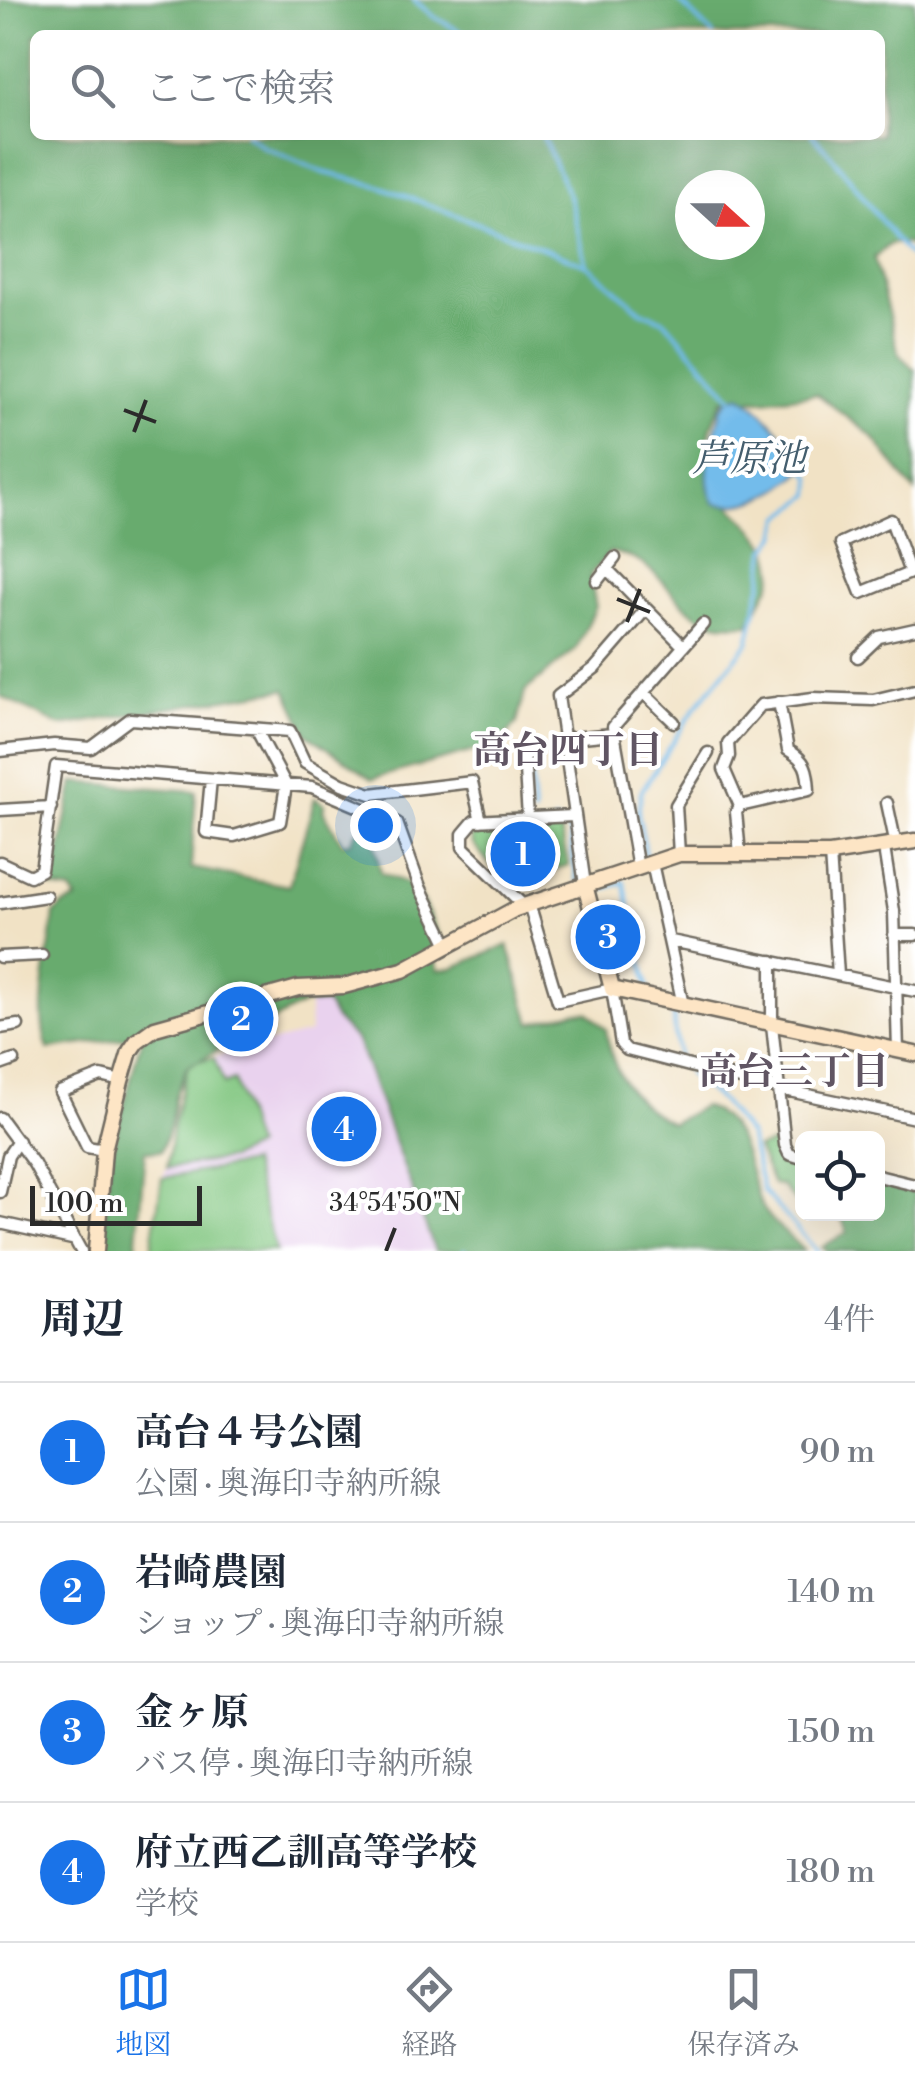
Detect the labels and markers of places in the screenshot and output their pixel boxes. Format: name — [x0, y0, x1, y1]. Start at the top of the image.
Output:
pin: 1 — [490, 816, 556, 892]
pin: 3 — [576, 900, 640, 974]
pin: 2 — [208, 982, 274, 1056]
pin: 4 — [312, 1092, 376, 1166]

